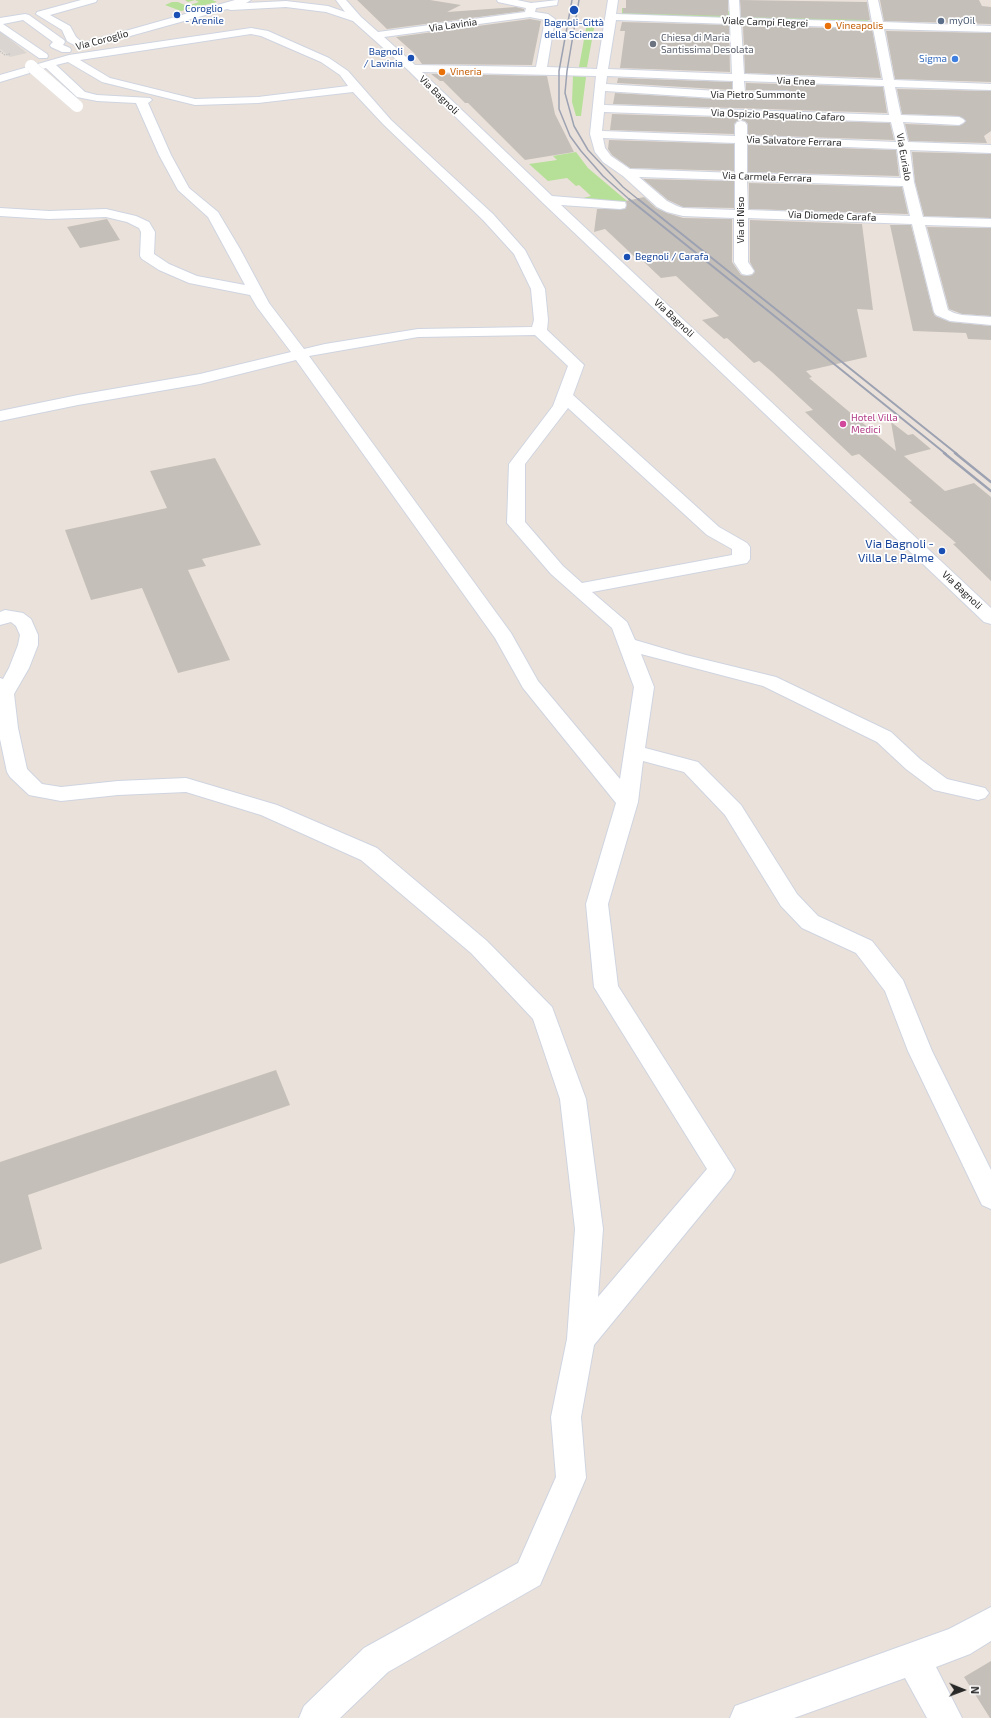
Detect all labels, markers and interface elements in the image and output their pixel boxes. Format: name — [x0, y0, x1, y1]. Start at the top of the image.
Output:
place label: Coroglio - Arenile — [185, 3, 224, 26]
marker: Bagnoli-Città della Scienza — [568, 4, 580, 16]
marker: Coroglio - Arenile — [172, 10, 182, 20]
street label: Viale Campi Flegrei — [722, 15, 808, 29]
place label: myOil — [949, 15, 975, 27]
street label: Via Lavinia — [428, 16, 478, 34]
marker: myOil — [936, 16, 946, 26]
place label: Bagnoli-Città della Scienza — [544, 17, 604, 40]
place label: Vineapolis — [836, 20, 883, 32]
marker: Vineapolis — [823, 21, 833, 31]
street label: Via Coroglio — [74, 27, 130, 53]
place label: Chiesa di Maria Santissima Desolata — [661, 32, 754, 56]
marker: Chiesa di Maria Santissima Desolata — [648, 39, 658, 49]
place label: Bagnoli / Lavinia — [363, 46, 403, 70]
marker: Bagnoli / Lavinia — [406, 53, 416, 63]
place label: Sigma — [919, 53, 947, 65]
marker: Sigma — [950, 54, 960, 64]
place label: Vineria — [450, 66, 482, 78]
marker: Vineria — [437, 67, 447, 77]
street label: Via Bagnoli — [417, 73, 461, 117]
street label: Via Enea — [777, 74, 815, 88]
street label: Via Pietro Summonte — [710, 89, 806, 101]
street label: Via Ospizio Pasqualino Cafaro — [711, 107, 845, 123]
street label: Via Eurialo — [894, 132, 914, 182]
street label: Via Salvatore Ferrara — [746, 133, 842, 149]
street label: Via Carmela Ferrara — [722, 169, 812, 185]
street label: Via di Niso — [735, 196, 747, 244]
street label: Via Diomede Carafa — [788, 208, 876, 224]
place label: Begnoli / Carafa — [635, 251, 709, 263]
marker: Begnoli / Carafa — [622, 252, 632, 262]
street label: Via Bagnoli — [651, 296, 697, 340]
place label: Hotel Villa Medici — [851, 412, 898, 436]
marker: Hotel Villa Medici — [838, 419, 848, 429]
place label: Via Bagnoli - Villa Le Palme — [858, 537, 934, 565]
marker: Via Bagnoli - Villa Le Palme — [937, 546, 947, 556]
street label: Via Bagnoli — [939, 568, 985, 612]
north arrow — [943, 1670, 983, 1710]
text: N — [969, 1686, 982, 1694]

